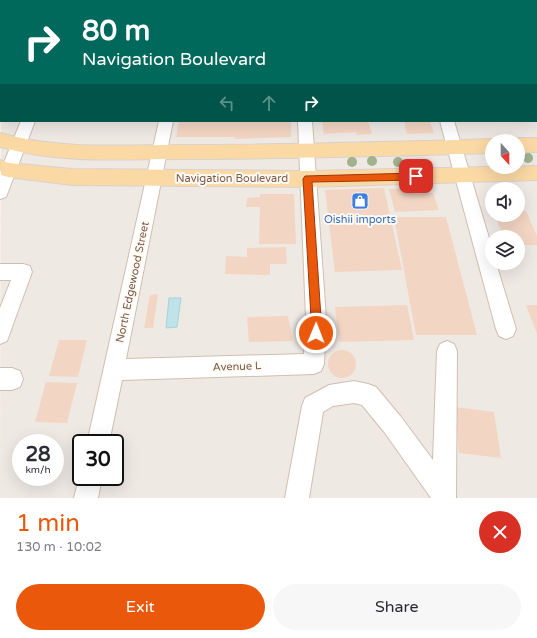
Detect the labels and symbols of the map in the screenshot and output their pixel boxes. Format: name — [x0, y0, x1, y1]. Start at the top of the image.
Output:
north arrow — [485, 134, 525, 174]
pin — [399, 159, 433, 193]
street label: Navigation Boulevard — [176, 172, 288, 185]
shop icon: Oishii imports — [350, 191, 370, 211]
place label: Oishii imports — [324, 213, 396, 226]
street label: North Edgewood Street — [113, 220, 152, 344]
position arrow — [295, 312, 337, 354]
street label: Avenue L — [213, 359, 262, 374]
speed limit sign: 30 — [72, 434, 124, 486]

